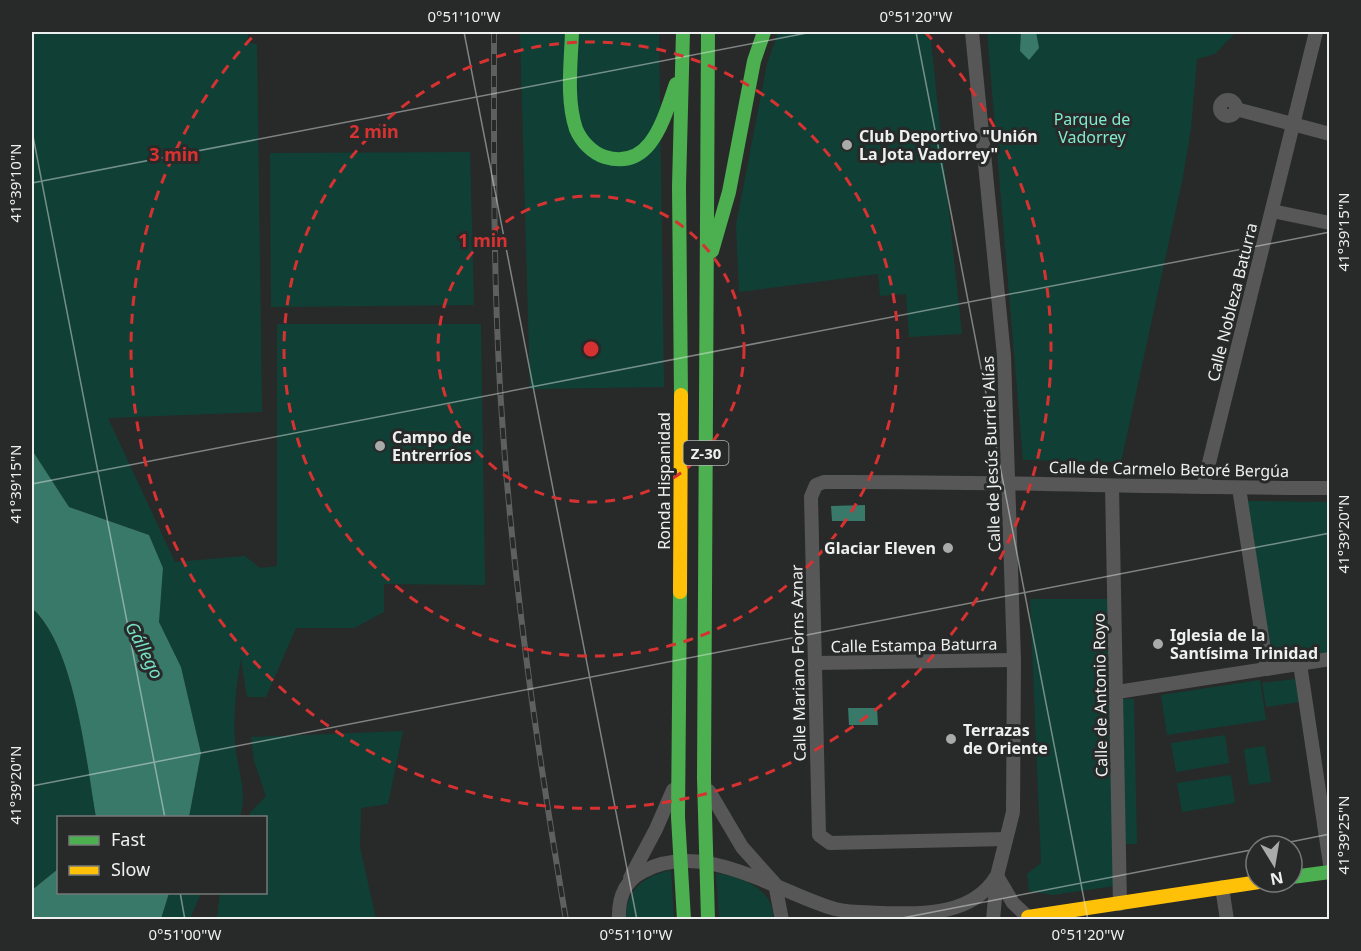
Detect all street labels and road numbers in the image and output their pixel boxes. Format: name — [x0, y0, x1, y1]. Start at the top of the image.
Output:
street label: Calle Nobleza Baturra — [1202, 220, 1262, 384]
street label: Calle de Jesús Burriel Alías — [977, 355, 1005, 553]
street label: Ronda Hispanidad — [653, 412, 675, 550]
road number: Z-30 — [684, 441, 728, 465]
street label: Calle de Carmelo Betoré Bergúa — [1049, 456, 1289, 482]
street label: Calle Mariano Forns Aznar — [785, 564, 811, 762]
street label: Calle de Antonio Royo — [1088, 613, 1112, 777]
street label: Calle Estampa Baturra — [830, 633, 998, 657]

